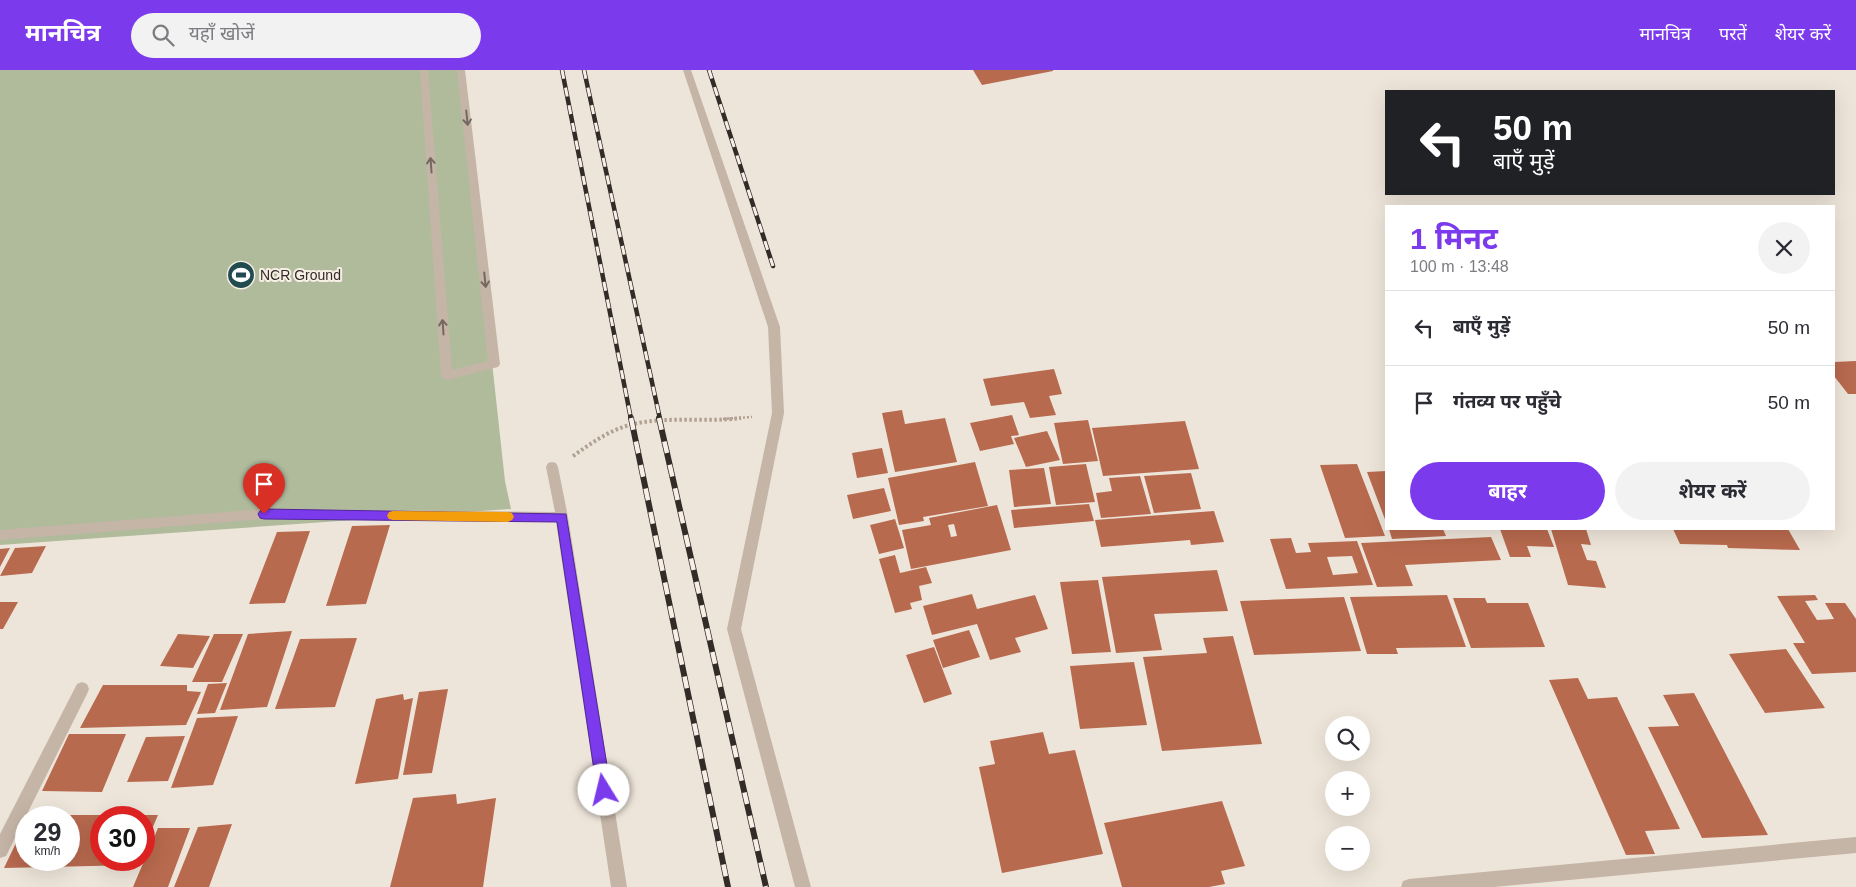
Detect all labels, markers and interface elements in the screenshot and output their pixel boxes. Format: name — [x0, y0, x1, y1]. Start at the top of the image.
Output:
search box — [131, 13, 481, 58]
text: मानचित्र — [25, 19, 101, 46]
icon: search — [149, 21, 177, 49]
text: यहाँ खोजें — [189, 23, 255, 44]
text: मानचित्र — [1639, 24, 1691, 44]
text: परतें — [1719, 24, 1747, 44]
text: शेयर करें — [1775, 24, 1831, 44]
text: 50 m — [1493, 108, 1573, 147]
one-way arrow — [462, 110, 472, 126]
icon: left — [1410, 110, 1475, 175]
text: बाएँ मुड़ें — [1493, 149, 1554, 174]
one-way arrow — [426, 158, 436, 174]
text: 1 मिनट — [1410, 222, 1498, 255]
button: close — [1758, 222, 1810, 274]
text: 100 m · 13:48 — [1410, 258, 1509, 275]
sports icon: NCR Ground — [226, 260, 256, 290]
place label: NCR Ground — [260, 267, 341, 283]
one-way arrow — [480, 272, 490, 288]
icon: left — [1410, 314, 1438, 342]
text: बाएँ मुड़ें — [1453, 316, 1510, 337]
text: 50 m — [1768, 317, 1810, 338]
one-way arrow — [438, 320, 448, 336]
icon: arrive — [1410, 389, 1438, 417]
text: गंतव्य पर पहुँचे — [1453, 391, 1561, 412]
text: 50 m — [1768, 392, 1810, 413]
button: बाहर — [1410, 462, 1605, 520]
button: शेयर करें — [1615, 462, 1810, 520]
pin — [243, 463, 285, 514]
icon: arrive — [250, 470, 278, 498]
map controls — [1325, 716, 1370, 871]
button: search — [1325, 716, 1370, 761]
position arrow — [577, 763, 629, 815]
button: + — [1325, 771, 1370, 816]
speed limit sign: 30 — [90, 806, 155, 871]
text: 29 — [34, 818, 61, 846]
button: − — [1325, 826, 1370, 871]
text: km/h — [34, 844, 61, 858]

